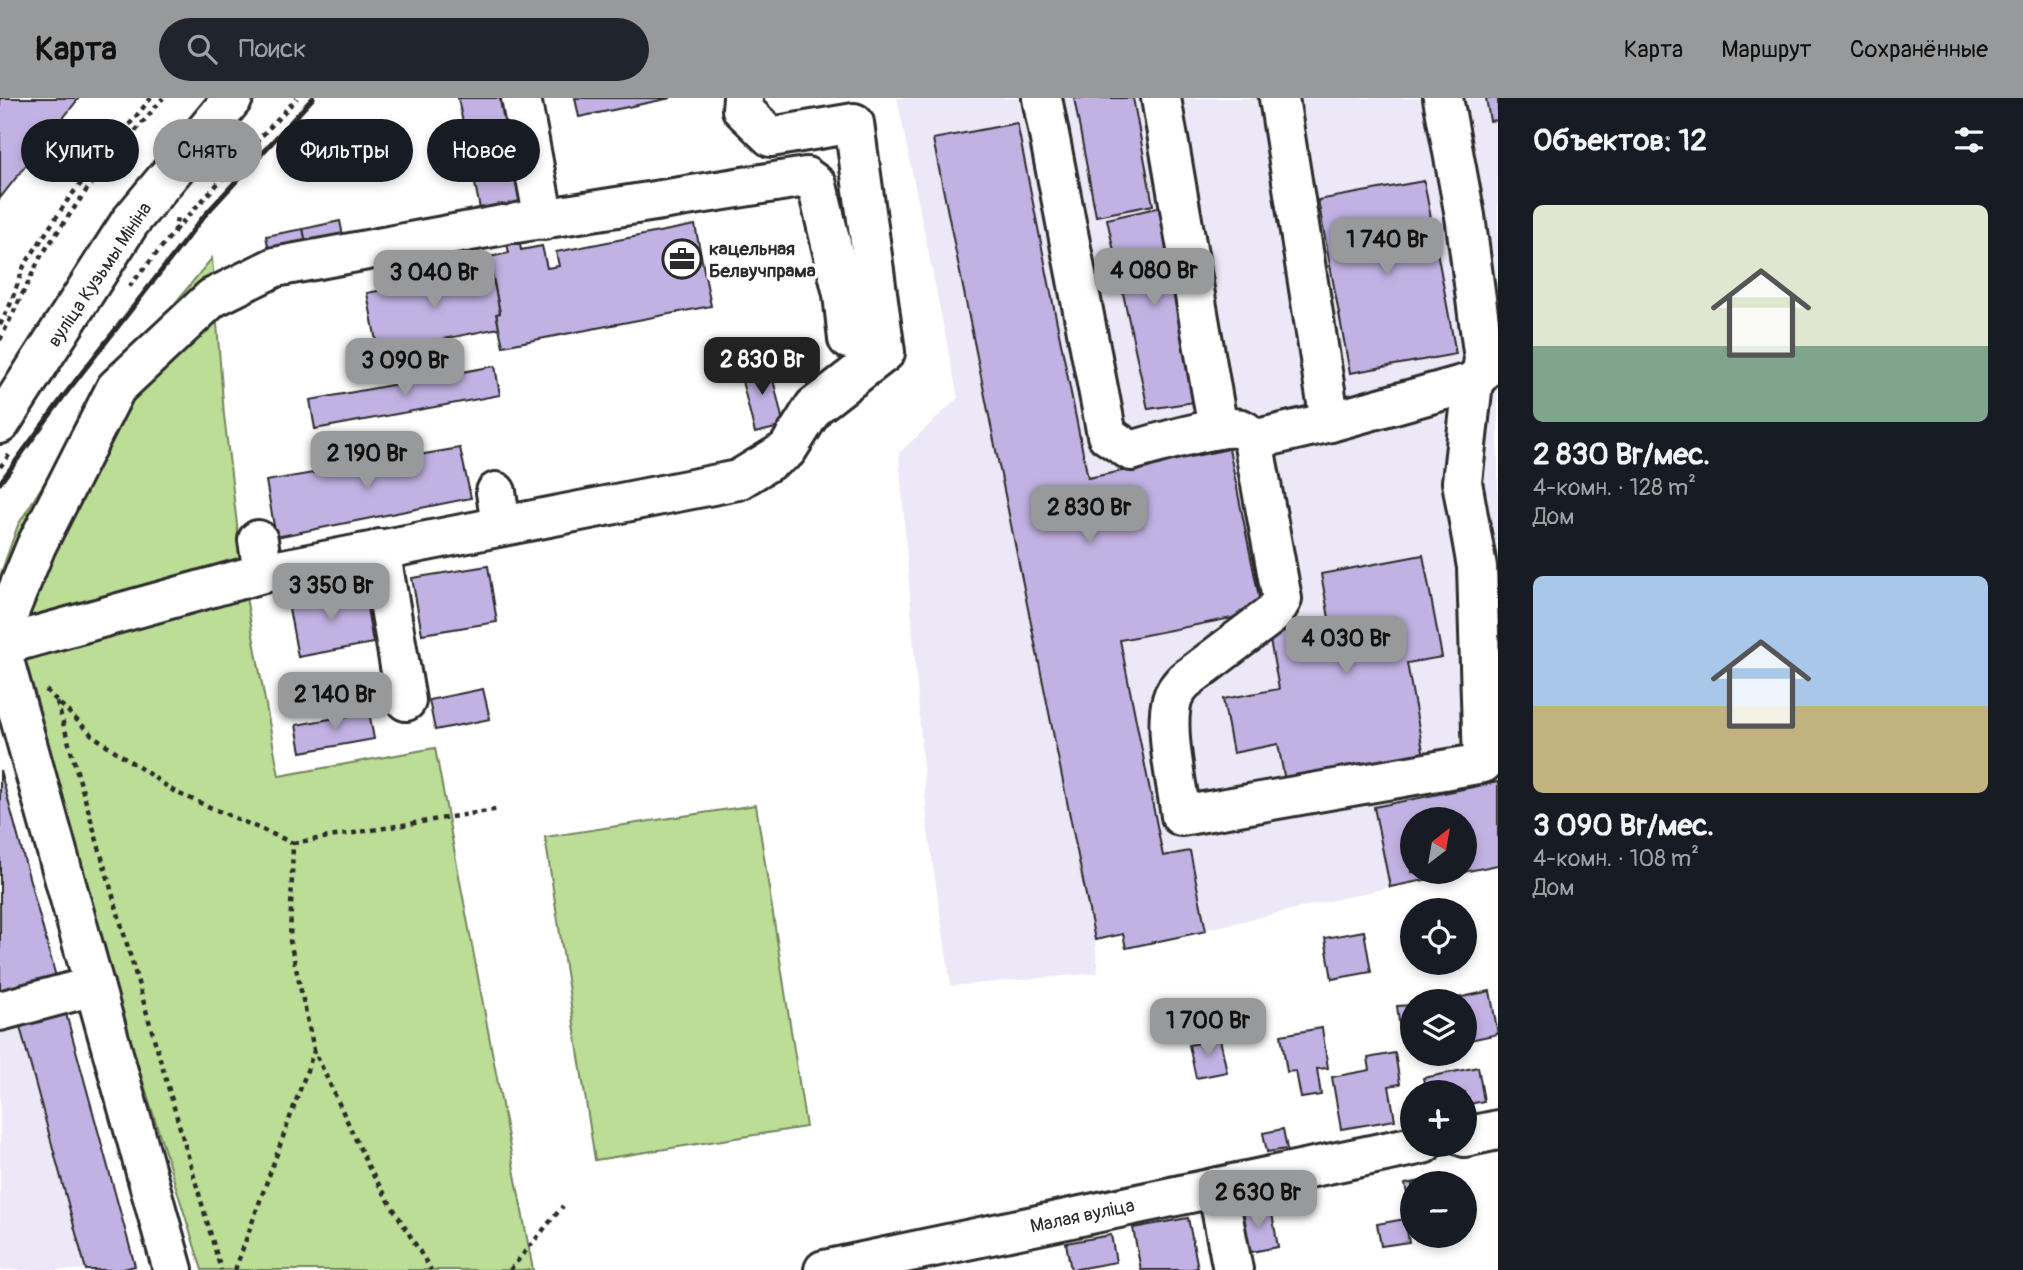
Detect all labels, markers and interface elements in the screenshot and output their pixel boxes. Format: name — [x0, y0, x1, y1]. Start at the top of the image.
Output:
search box — [159, 18, 649, 81]
text: Карта — [35, 29, 117, 70]
icon: search — [183, 30, 221, 68]
text: Поиск — [239, 33, 307, 65]
text: Карта — [1624, 35, 1683, 64]
text: Маршрут — [1721, 35, 1812, 64]
text: Сохранённые — [1850, 35, 1988, 64]
chip: Купить — [21, 119, 139, 182]
chip: Снять — [153, 119, 262, 182]
chip: Фильтры — [276, 119, 413, 182]
chip: Новое — [427, 119, 540, 182]
icon: filters — [1950, 121, 1988, 159]
text: Объектов: 12 — [1533, 122, 1707, 159]
street label: вуліца Кузьмы Мініна — [42, 197, 157, 352]
pin: 1 740 Br — [1315, 218, 1459, 277]
text: 1 740 Br — [1346, 225, 1428, 254]
place label: кацельная Белвучпрама — [709, 237, 816, 283]
office icon: кацельная Белвучпрама — [661, 238, 703, 280]
pin: 4 080 Br — [1082, 248, 1226, 308]
pin: 3 040 Br — [362, 250, 506, 310]
icon: home — [1698, 250, 1824, 376]
text: 4 080 Br — [1110, 256, 1198, 285]
text: 3 040 Br — [390, 258, 478, 287]
pin: 3 090 Br — [333, 338, 477, 398]
pin: 2 830 Br — [690, 338, 834, 397]
text: 2 830 Br — [720, 345, 804, 374]
text: 3 090 Br — [361, 346, 449, 375]
pin: 2 190 Br — [295, 432, 439, 491]
text: 2 830 Br/мес. — [1533, 436, 1710, 473]
text: 2 190 Br — [327, 439, 407, 468]
text: 4-комн. · 128 m² — [1533, 473, 1696, 502]
pin: 2 830 Br — [1017, 486, 1161, 545]
text: 2 830 Br — [1047, 493, 1131, 522]
text: Дом — [1533, 502, 1574, 531]
pin: 3 350 Br — [259, 564, 403, 623]
text: 3 350 Br — [288, 571, 374, 600]
pin: 4 030 Br — [1274, 616, 1418, 676]
icon: home — [1698, 621, 1824, 747]
text: 4 030 Br — [1302, 624, 1390, 653]
pin: 2 140 Br — [263, 672, 407, 732]
text: 2 140 Br — [294, 680, 376, 709]
north arrow — [1400, 807, 1477, 884]
map controls — [1400, 807, 1477, 1248]
text: 3 090 Br/мес. — [1533, 807, 1714, 844]
text: 4-комн. · 108 m² — [1533, 844, 1699, 873]
text: Дом — [1533, 873, 1574, 902]
button: locate — [1400, 898, 1477, 975]
button: layers — [1400, 989, 1477, 1066]
pin: 1 700 Br — [1136, 998, 1280, 1058]
text: 1 700 Br — [1166, 1006, 1250, 1035]
button: + — [1400, 1080, 1477, 1157]
pin: 2 630 Br — [1186, 1170, 1330, 1230]
button: − — [1400, 1171, 1477, 1248]
text: 2 630 Br — [1215, 1178, 1301, 1207]
street label: Малая вуліца — [1028, 1193, 1137, 1239]

